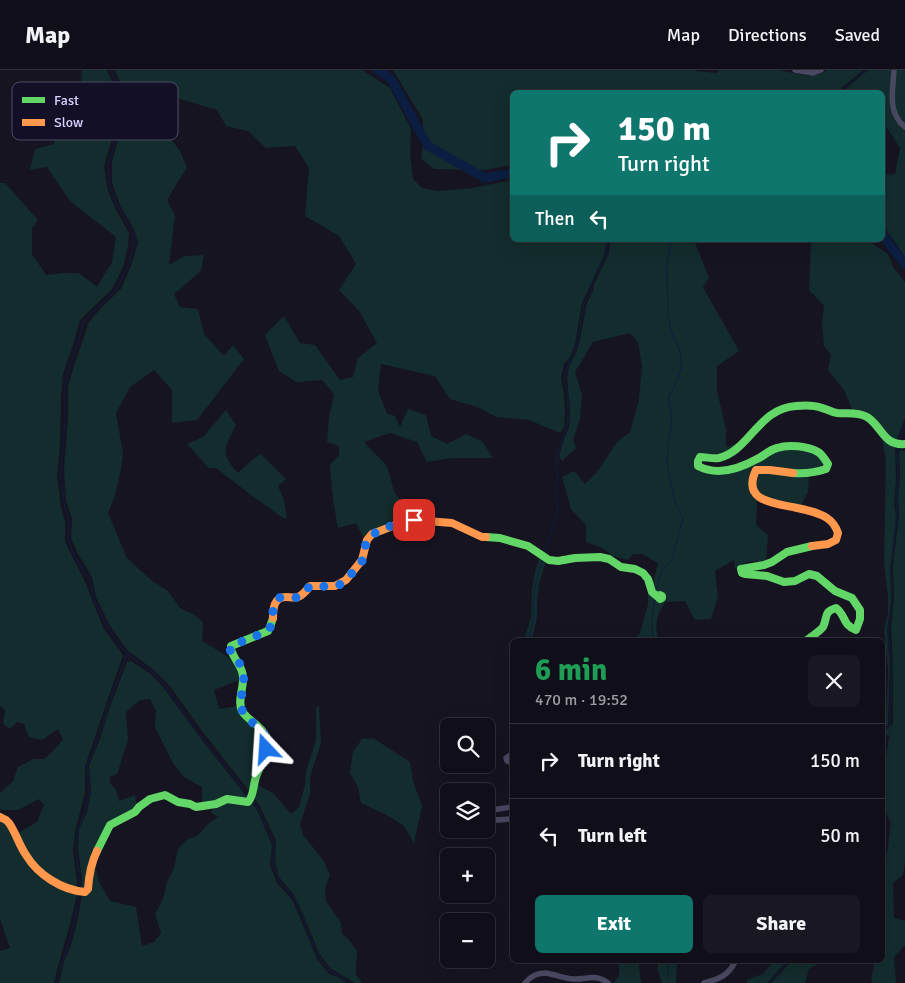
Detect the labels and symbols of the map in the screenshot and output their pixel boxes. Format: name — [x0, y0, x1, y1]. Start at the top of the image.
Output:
legend — [12, 82, 178, 140]
text: Fast — [54, 92, 79, 109]
text: Slow — [54, 114, 83, 131]
pin — [393, 499, 435, 541]
position arrow — [239, 722, 291, 774]

